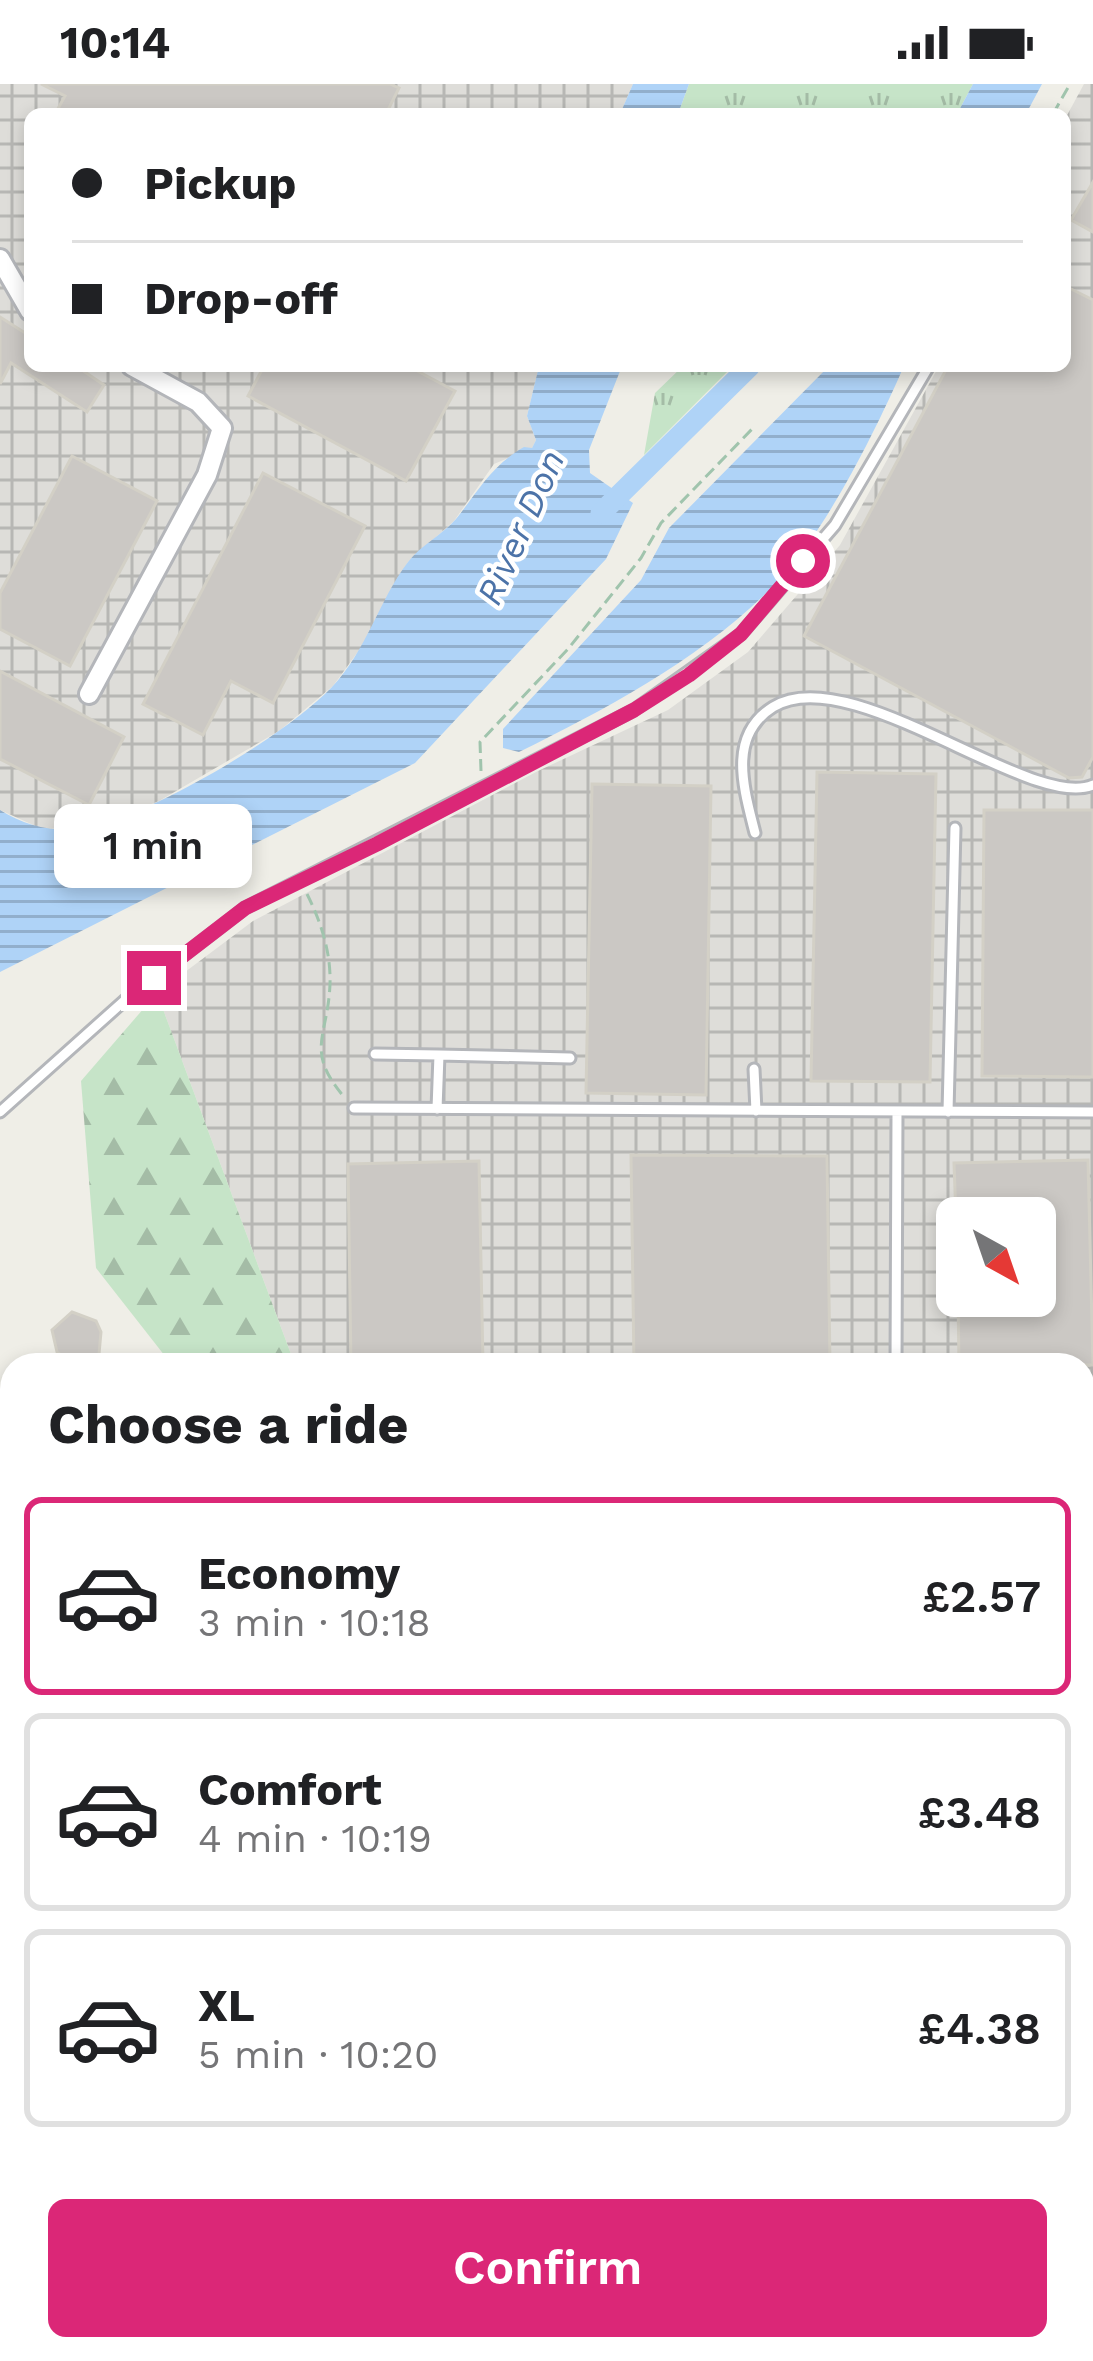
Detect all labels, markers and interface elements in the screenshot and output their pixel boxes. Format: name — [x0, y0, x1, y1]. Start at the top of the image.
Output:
text: 10:14 — [60, 16, 170, 69]
text: Pickup — [144, 157, 296, 210]
text: Drop-off — [144, 272, 338, 325]
water label: River Don — [468, 444, 574, 611]
route start — [776, 534, 830, 588]
callout: 1 min — [55, 804, 253, 888]
text: 1 min — [103, 823, 203, 868]
route end — [127, 951, 181, 1005]
north arrow — [936, 1197, 1056, 1317]
map controls — [936, 1197, 1056, 1317]
text: Choose a ride — [48, 1393, 409, 1456]
icon: car — [54, 1542, 162, 1650]
text: Economy — [198, 1547, 400, 1600]
text: £2.57 — [922, 1570, 1041, 1623]
text: 3 min · 10:18 — [198, 1600, 431, 1645]
icon: car — [54, 1758, 162, 1866]
text: Comfort — [198, 1763, 382, 1816]
text: £3.48 — [918, 1786, 1041, 1839]
text: 4 min · 10:19 — [198, 1816, 432, 1861]
icon: car — [54, 1974, 162, 2082]
text: XL — [198, 1979, 255, 2032]
text: £4.38 — [918, 2002, 1041, 2055]
text: 5 min · 10:20 — [198, 2032, 438, 2077]
button: Confirm — [48, 2199, 1047, 2337]

